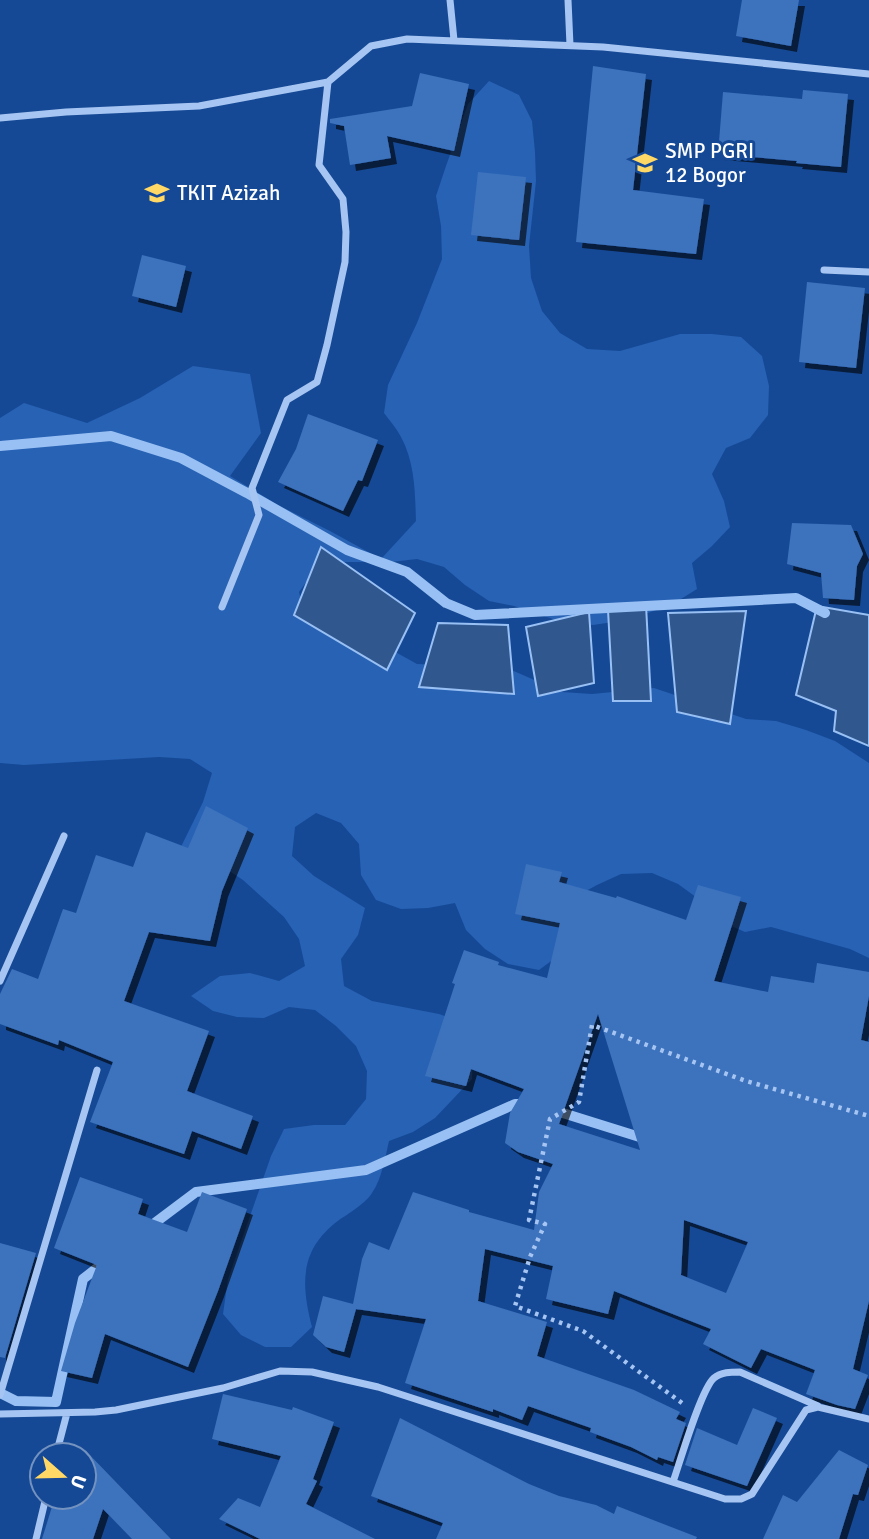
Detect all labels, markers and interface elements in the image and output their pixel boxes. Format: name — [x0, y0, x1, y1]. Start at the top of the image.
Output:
place label: SMP PGRI 12 Bogor — [665, 138, 754, 188]
school or university icon: SMP PGRI 12 Bogor — [631, 149, 659, 177]
school or university icon: TKIT Azizah — [143, 179, 171, 207]
place label: TKIT Azizah — [177, 180, 280, 206]
north arrow — [28, 1441, 98, 1511]
text: U — [65, 1471, 91, 1492]

